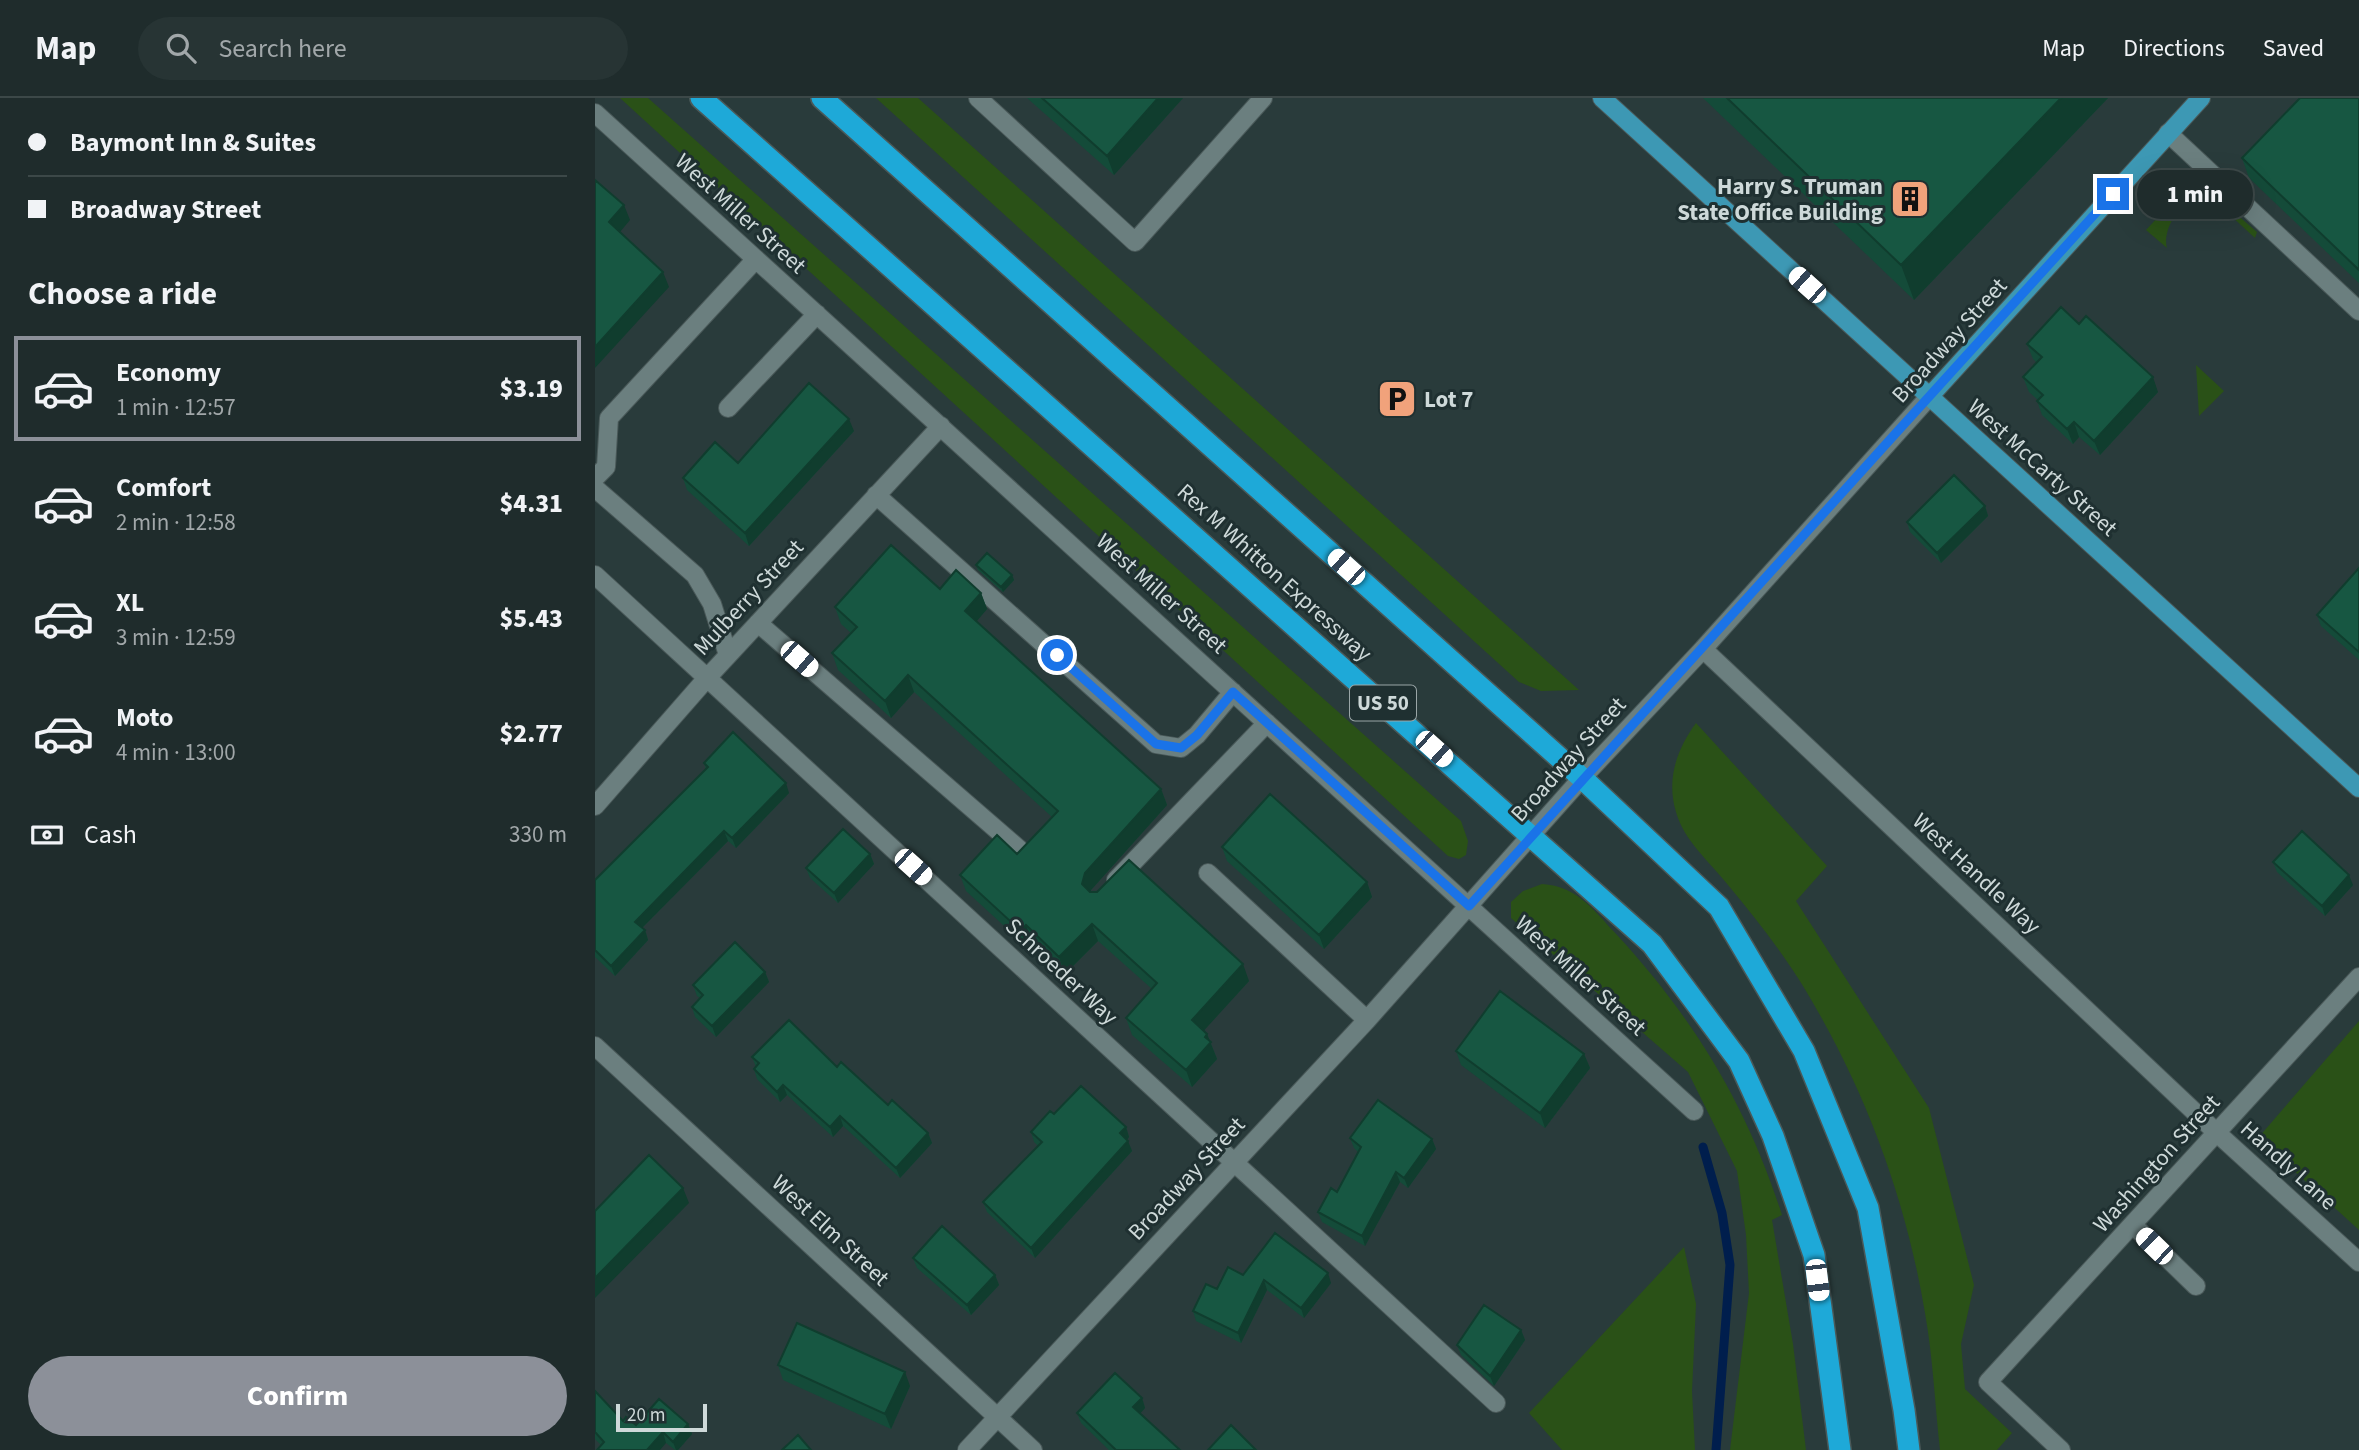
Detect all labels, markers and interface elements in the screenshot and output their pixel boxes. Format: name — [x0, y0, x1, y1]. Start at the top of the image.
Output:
search box — [138, 17, 628, 80]
text: Map — [35, 25, 96, 72]
icon: search — [162, 29, 200, 67]
text: Search here — [218, 30, 347, 67]
text: Map — [2042, 31, 2085, 66]
text: Directions — [2123, 31, 2225, 66]
text: Saved — [2263, 31, 2324, 66]
text: Baymont Inn & Suites — [70, 124, 316, 161]
street label: West Miller Street — [668, 145, 814, 282]
place label: Harry S. Truman State Office Building — [1677, 170, 1883, 229]
callout: 1 min — [2137, 170, 2253, 218]
building icon: Harry S. Truman State Office Building — [1889, 178, 1931, 220]
route end — [2097, 178, 2129, 210]
text: 1 min — [2167, 178, 2223, 211]
text: Broadway Street — [70, 191, 261, 228]
car — [1785, 263, 1830, 307]
street label: Broadway Street — [1884, 270, 2015, 410]
text: Choose a ride — [28, 271, 217, 317]
text: Economy — [116, 354, 221, 391]
icon: car — [32, 357, 95, 420]
text: $3.19 — [499, 370, 563, 407]
parking icon: Lot 7 — [1376, 378, 1418, 420]
place label: Lot 7 — [1424, 383, 1473, 416]
text: 1 min · 12:57 — [116, 391, 236, 424]
street label: West McCarty Street — [1960, 391, 2125, 544]
text: Comfort — [116, 469, 211, 506]
icon: car — [32, 472, 95, 535]
street label: Rex M Whitton Expressway — [1170, 476, 1380, 669]
text: $4.31 — [499, 485, 563, 522]
text: 2 min · 12:58 — [116, 506, 236, 539]
street label: West Miller Street — [1089, 525, 1235, 662]
street label: Mulberry Street — [686, 532, 811, 663]
car — [1324, 545, 1369, 589]
text: XL — [116, 584, 144, 621]
icon: car — [32, 587, 95, 650]
text: $5.43 — [499, 600, 563, 637]
text: 3 min · 12:59 — [116, 621, 236, 654]
car — [777, 637, 822, 681]
route start — [1041, 639, 1073, 671]
road number: US 50 — [1350, 686, 1416, 720]
street label: Broadway Street — [1503, 689, 1634, 829]
text: Moto — [116, 699, 173, 736]
icon: car — [32, 702, 95, 765]
text: $2.77 — [499, 715, 563, 752]
car — [1412, 727, 1457, 771]
text: 4 min · 13:00 — [116, 736, 236, 769]
street label: West Handle Way — [1905, 805, 2048, 942]
icon: cash — [28, 816, 66, 854]
text: Cash — [84, 816, 137, 853]
text: 330 m — [509, 818, 567, 851]
car — [891, 845, 936, 889]
street label: West Miller Street — [1508, 907, 1654, 1044]
street label: Schroeder Way — [998, 910, 1126, 1033]
street label: Washington Street — [2085, 1087, 2228, 1240]
street label: Broadway Street — [1120, 1109, 1253, 1248]
street label: Handly Lane — [2233, 1113, 2344, 1218]
street label: West Elm Street — [764, 1167, 897, 1294]
car — [2132, 1224, 2177, 1268]
car — [1805, 1258, 1830, 1302]
button: Confirm — [28, 1356, 567, 1436]
scale bar — [616, 1401, 707, 1433]
text: 20 m — [627, 1402, 665, 1429]

